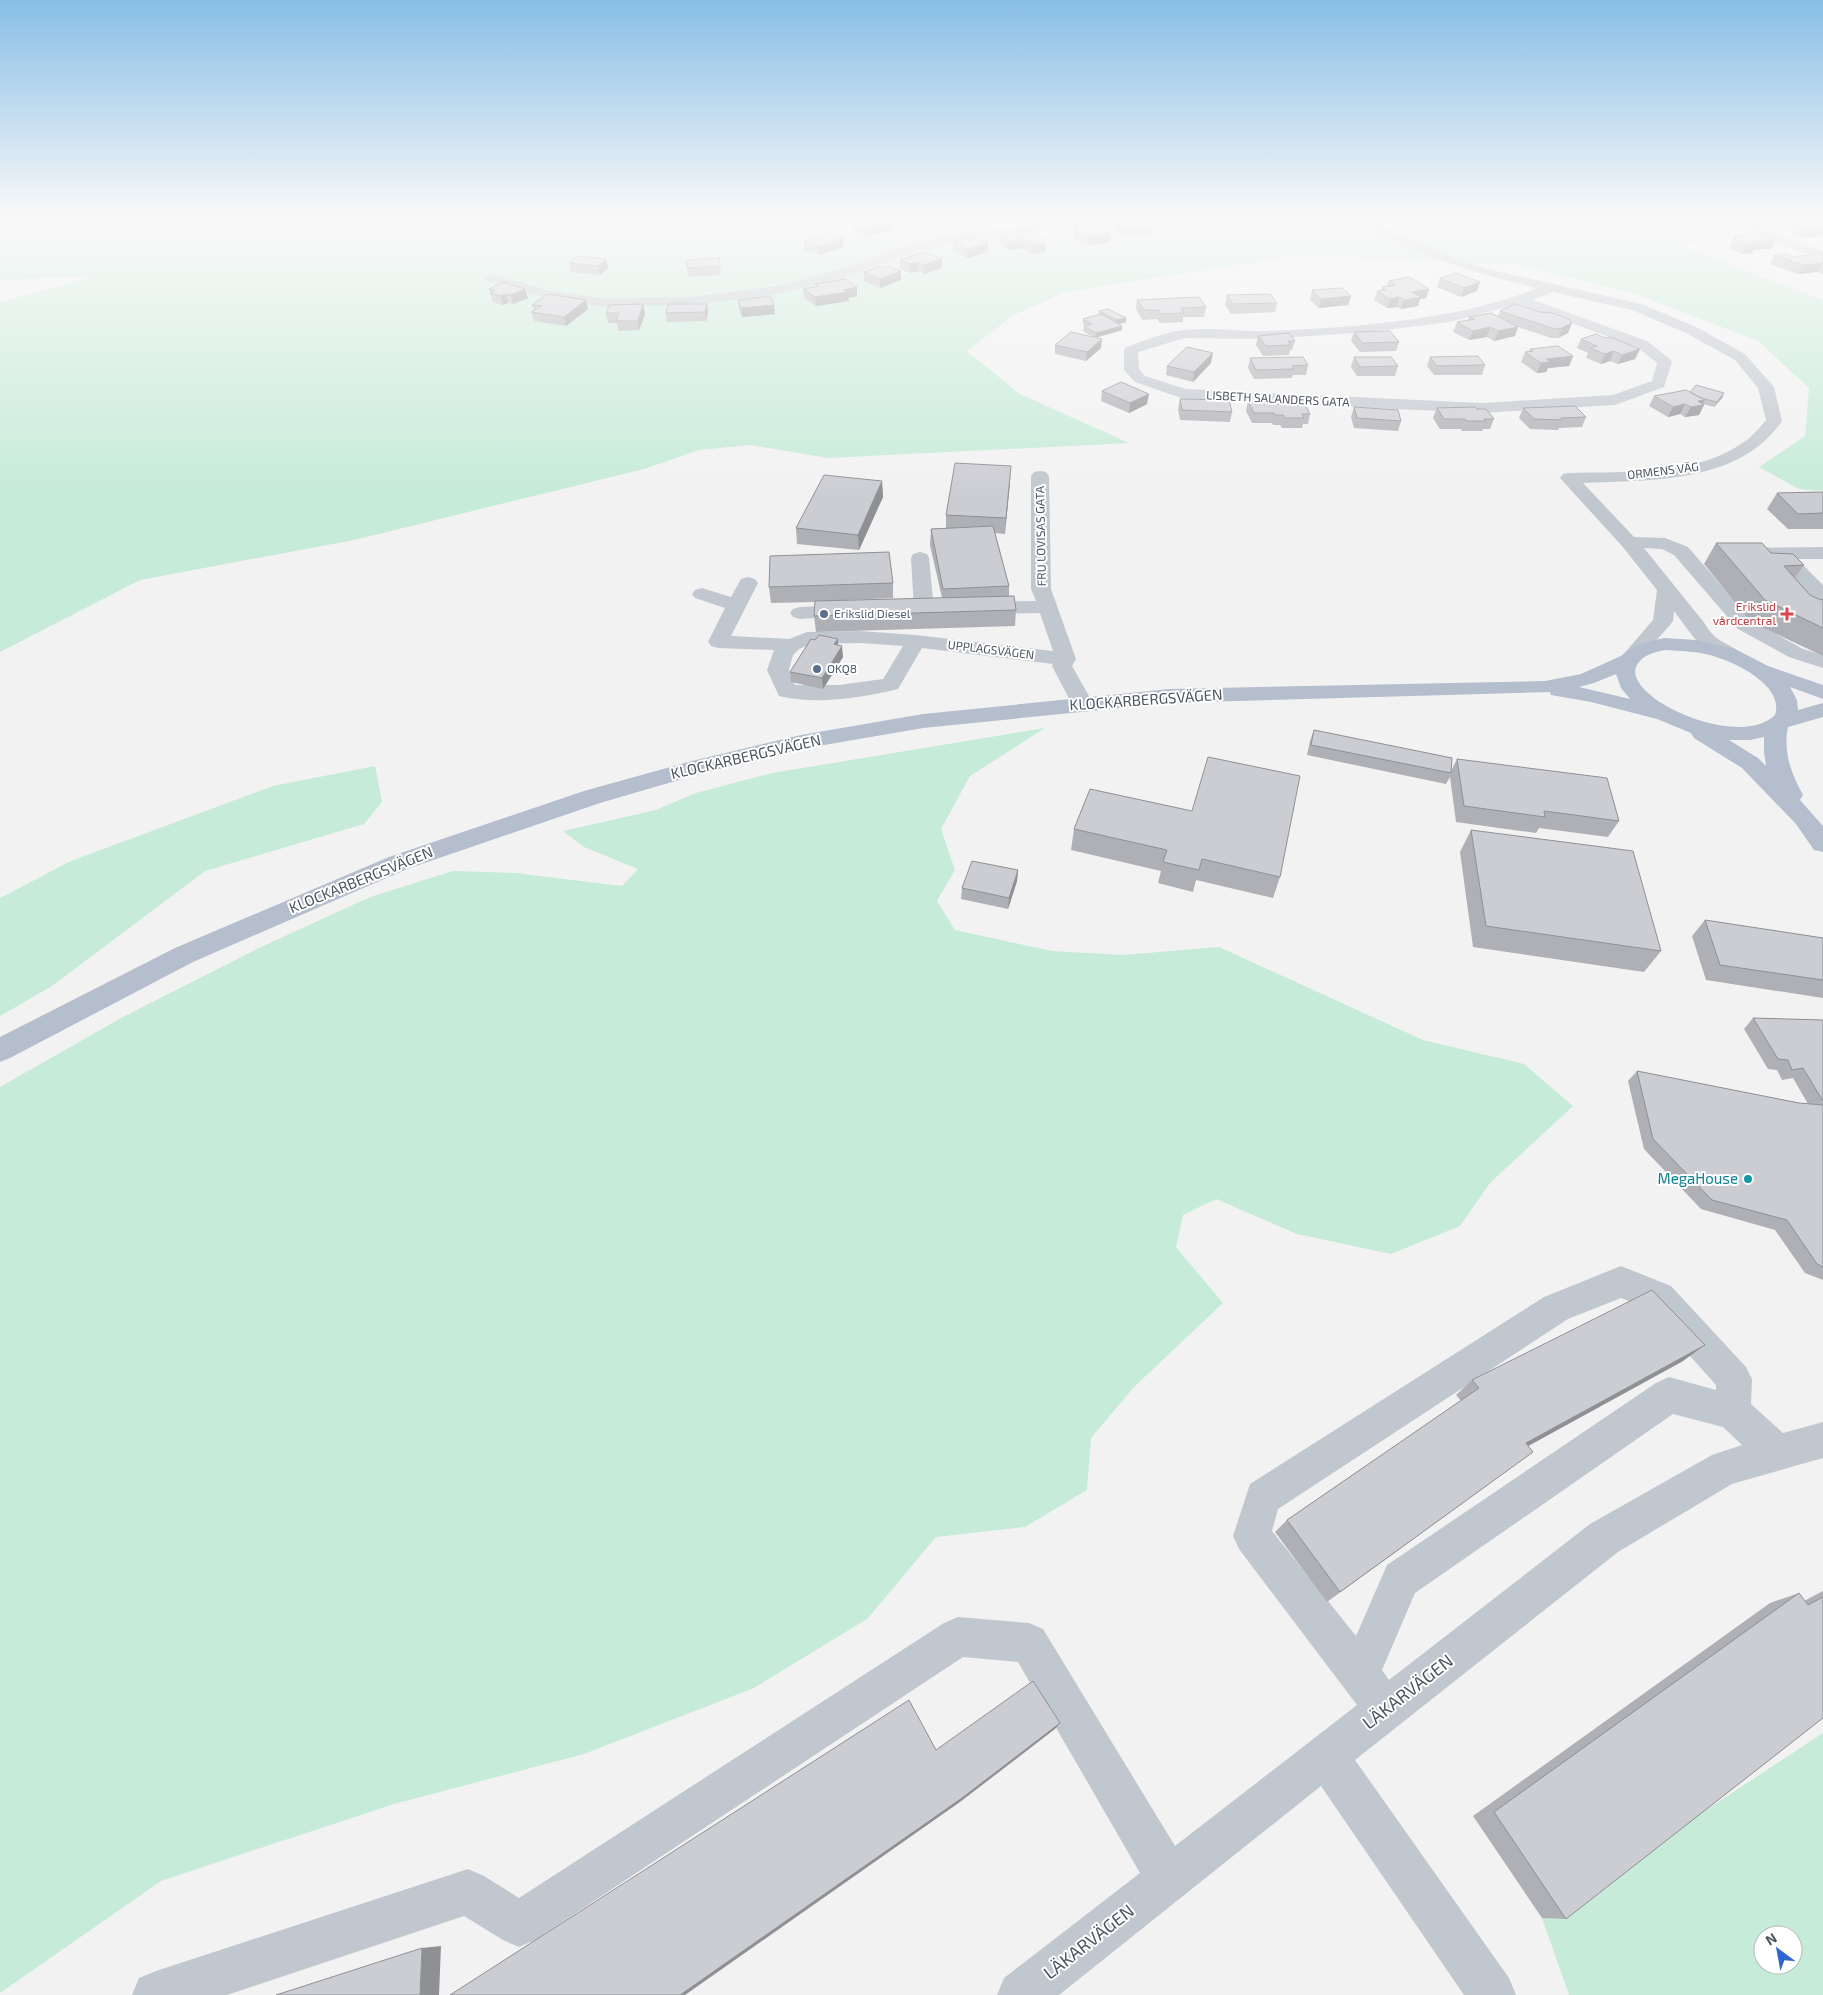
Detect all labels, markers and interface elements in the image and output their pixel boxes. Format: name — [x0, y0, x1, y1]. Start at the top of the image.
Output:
street label: LISBETH SALANDERS GATA — [1206, 387, 1351, 409]
street label: ORMENS VÄG — [1626, 459, 1700, 481]
street label: FRU LOVISAS GATA — [1032, 485, 1048, 586]
place label: Erikslid vårdcentral — [1713, 599, 1776, 627]
place label: Erikslid Diesel — [834, 606, 911, 620]
marker: Erikslid vårdcentral — [1780, 607, 1794, 621]
marker: Erikslid Diesel — [818, 608, 830, 620]
street label: UPPLAGSVÄGEN — [947, 637, 1035, 661]
place label: OKQ8 — [827, 661, 857, 676]
marker: OKQ8 — [811, 663, 823, 675]
street label: KLOCKARBERGSVÄGEN — [1069, 685, 1223, 713]
street label: KLOCKARBERGSVÄGEN — [669, 730, 823, 782]
street label: KLOCKARBERGSVÄGEN — [286, 842, 435, 916]
place label: MegaHouse — [1657, 1169, 1738, 1187]
marker: MegaHouse — [1742, 1173, 1754, 1185]
street label: LÄKARVÄGEN — [1358, 1649, 1457, 1733]
street label: LÄKARVÄGEN — [1039, 1899, 1138, 1983]
north arrow — [1753, 1925, 1803, 1975]
text: N — [1762, 1929, 1780, 1948]

